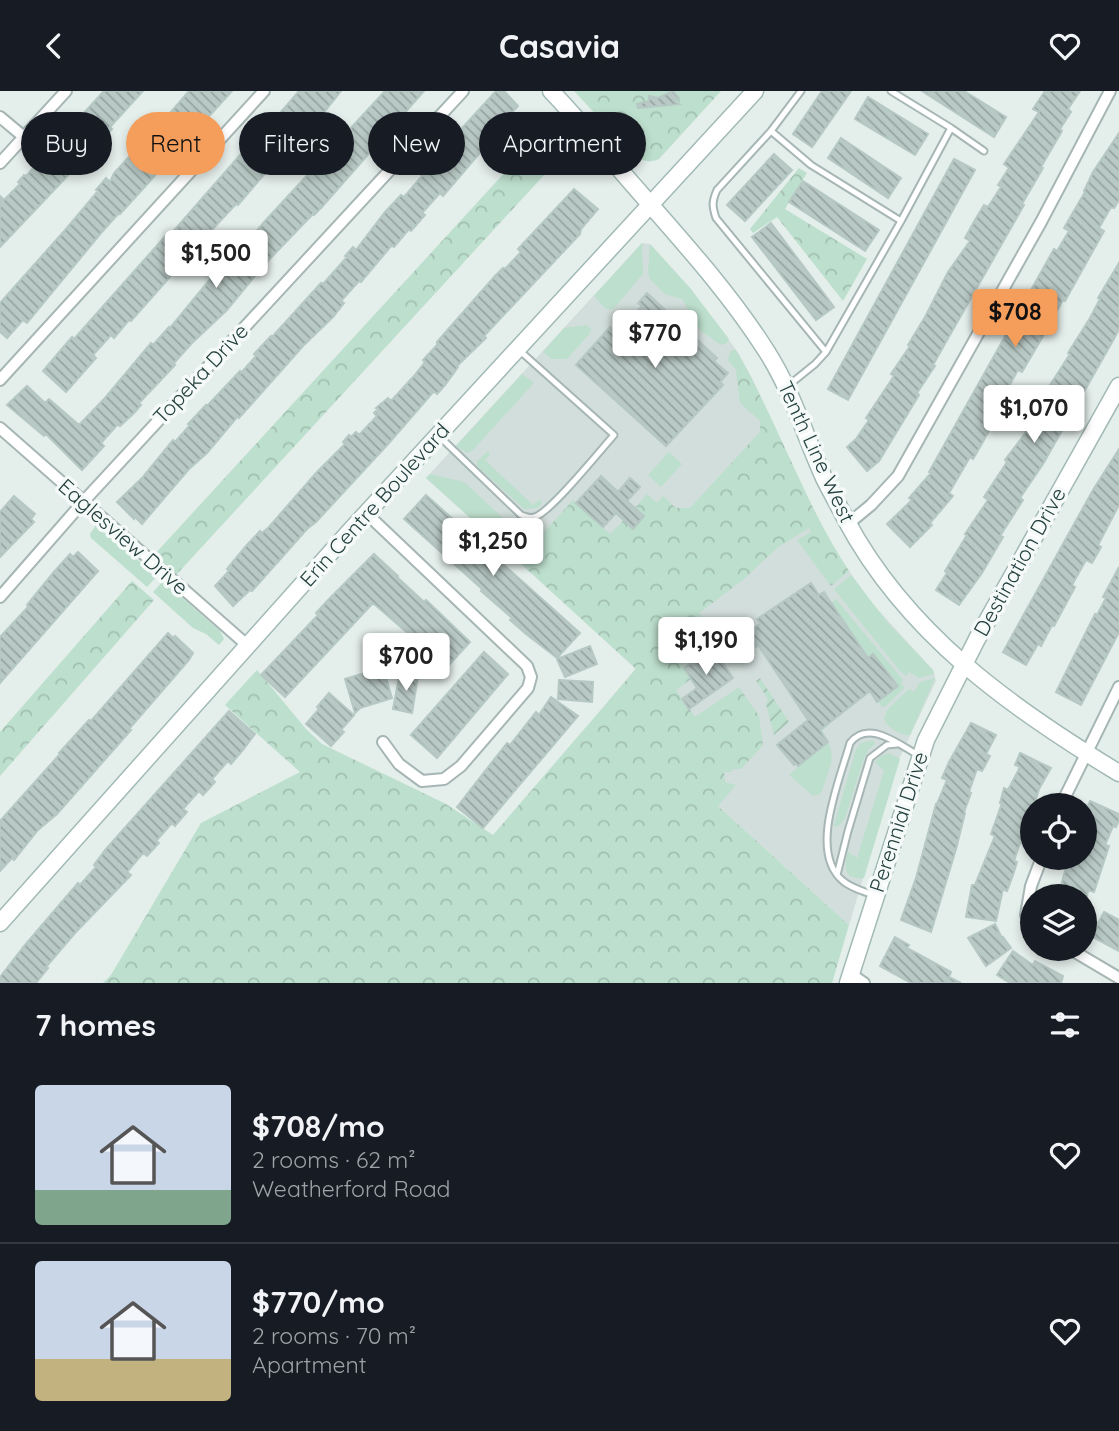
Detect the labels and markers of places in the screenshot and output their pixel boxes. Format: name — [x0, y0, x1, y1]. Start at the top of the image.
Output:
pin: $1,500 — [159, 231, 273, 290]
pin: $708 — [974, 289, 1056, 349]
pin: $770 — [614, 310, 696, 370]
pin: $1,070 — [977, 385, 1091, 445]
pin: $1,250 — [436, 519, 550, 578]
pin: $1,190 — [649, 617, 763, 677]
pin: $700 — [365, 633, 447, 693]

